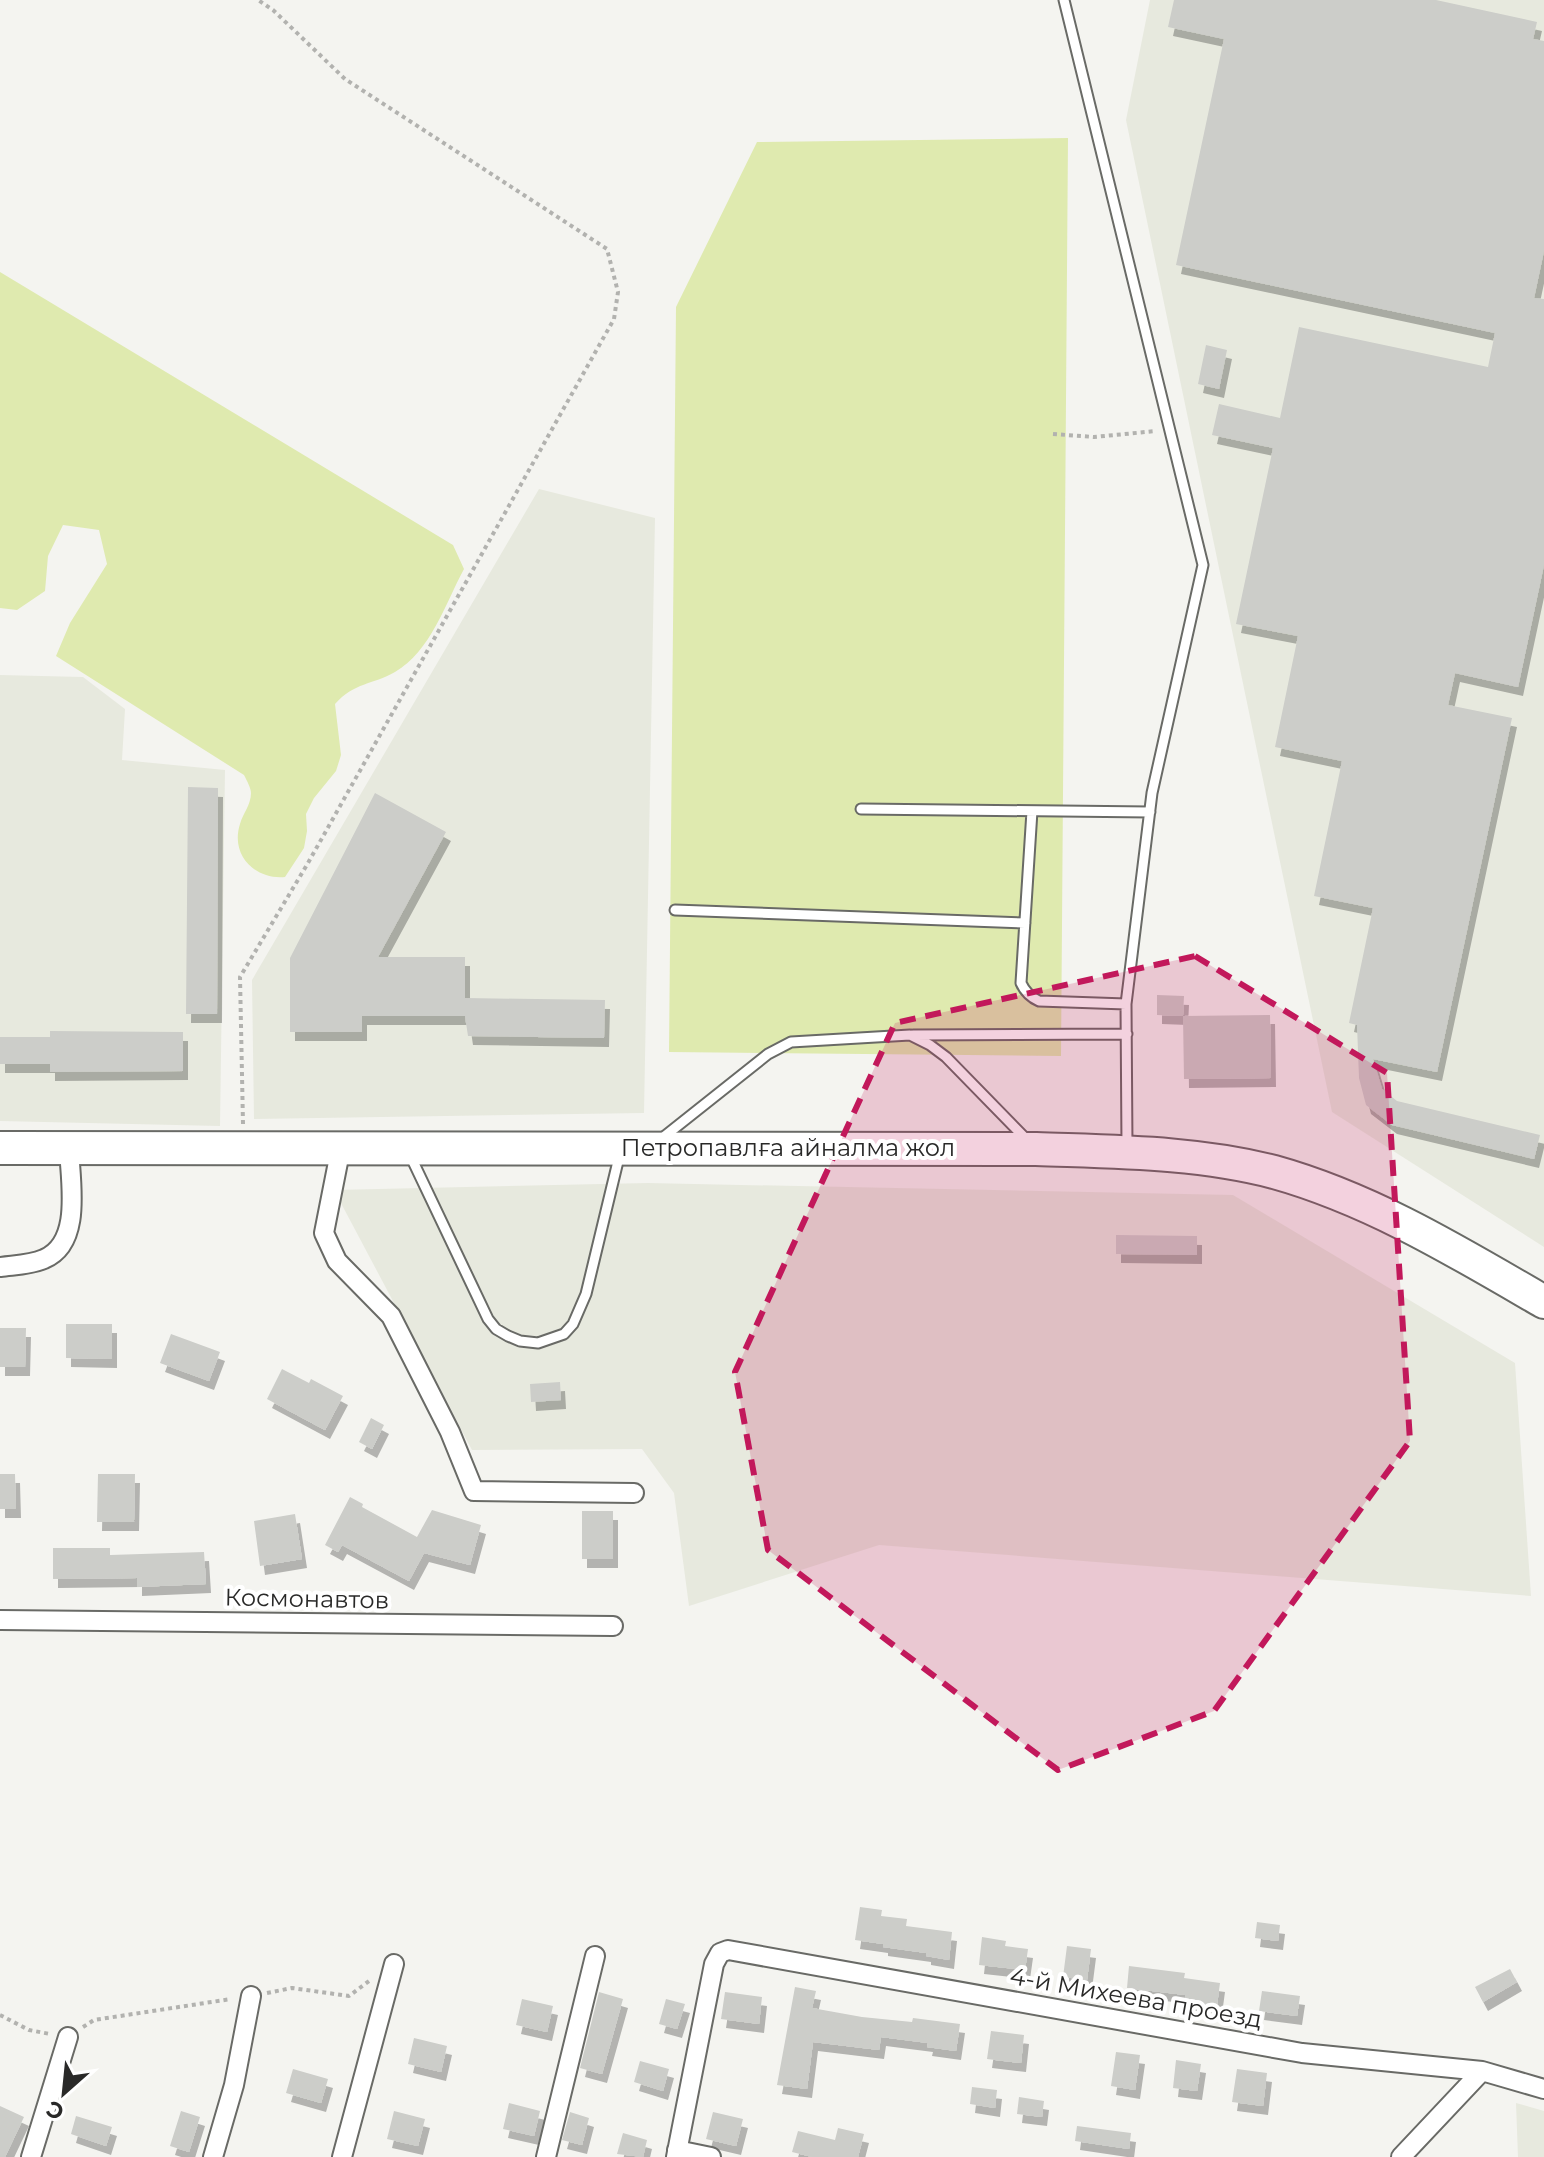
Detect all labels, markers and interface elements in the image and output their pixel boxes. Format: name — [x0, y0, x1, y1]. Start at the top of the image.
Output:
street label: Петропавлға айналма жол — [621, 1133, 955, 1162]
street label: Космонавтов — [224, 1583, 390, 1614]
street label: 4-й Михеева проезд — [1008, 1961, 1264, 2034]
north arrow — [24, 2053, 104, 2133]
text: С — [42, 2095, 68, 2126]

